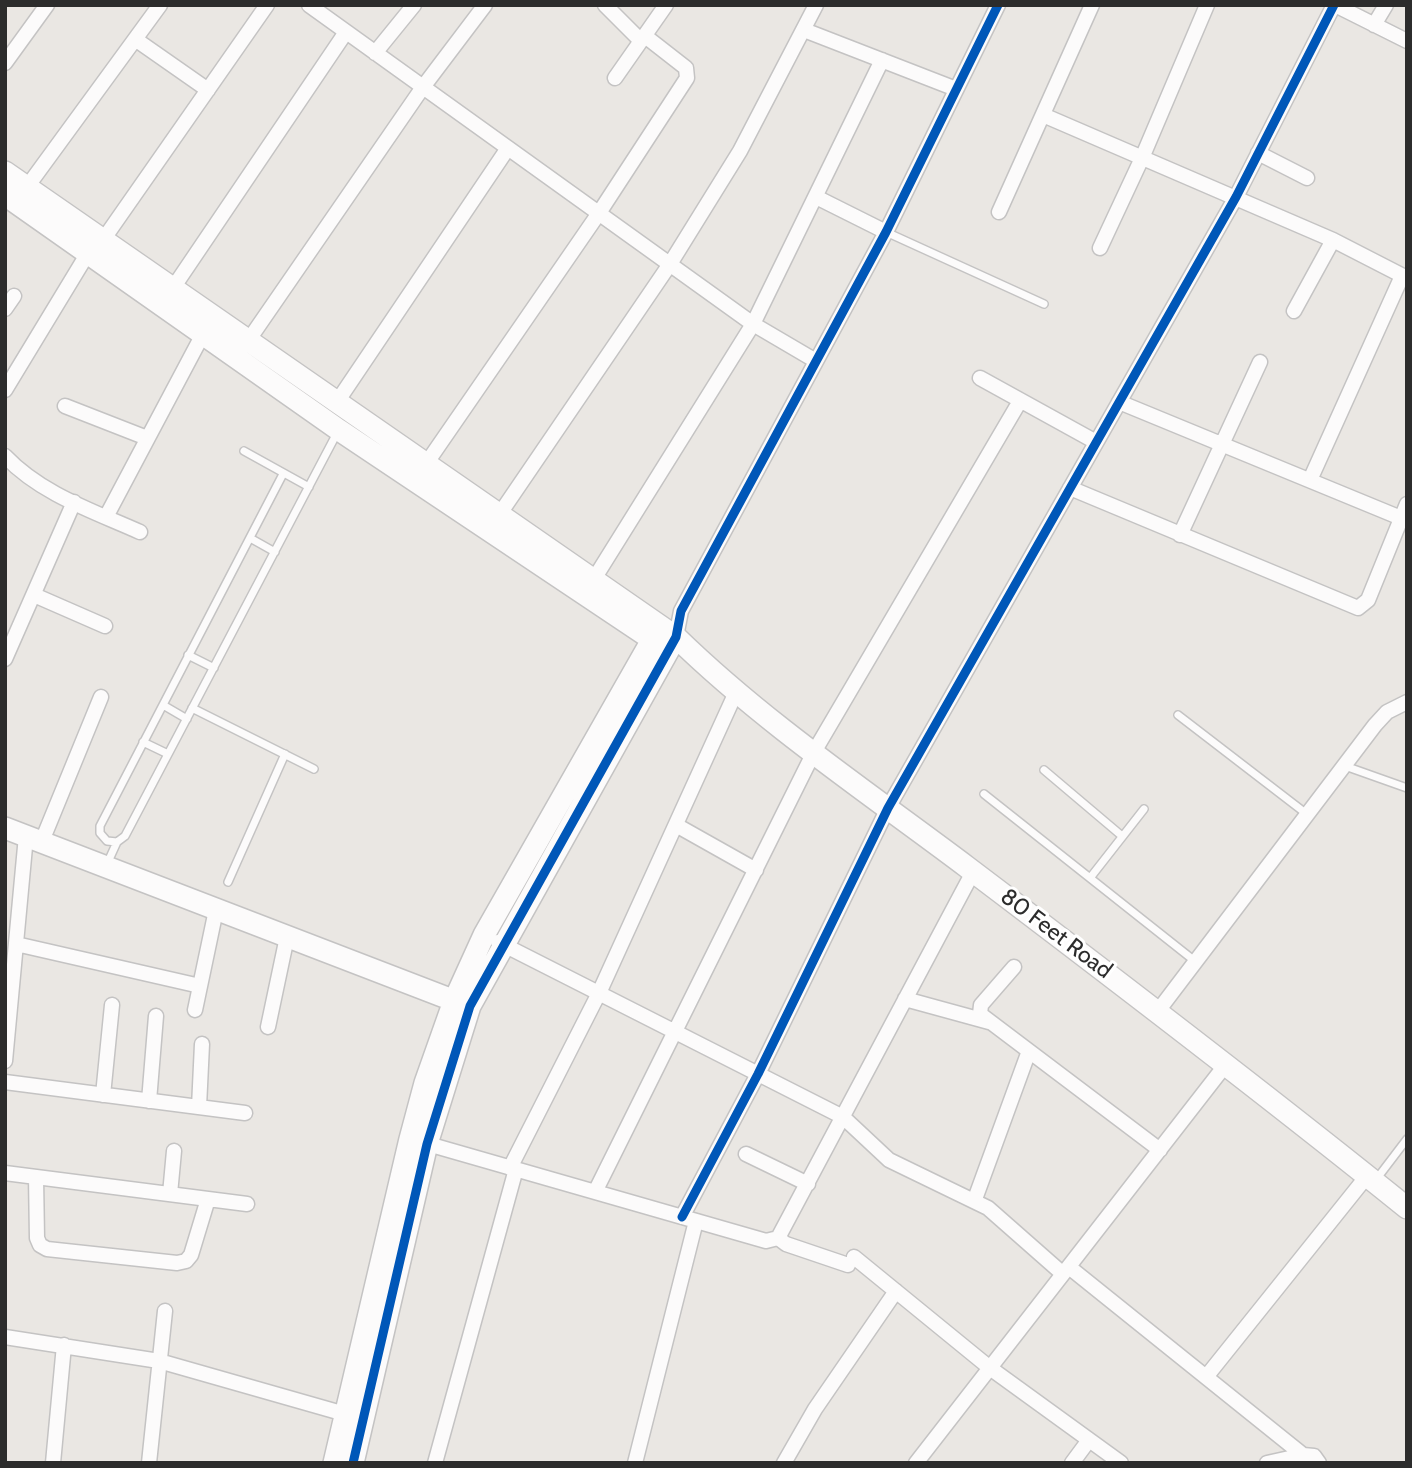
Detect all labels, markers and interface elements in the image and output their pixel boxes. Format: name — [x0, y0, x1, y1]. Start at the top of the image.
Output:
street label: 80 Feet Road — [995, 883, 1117, 985]

